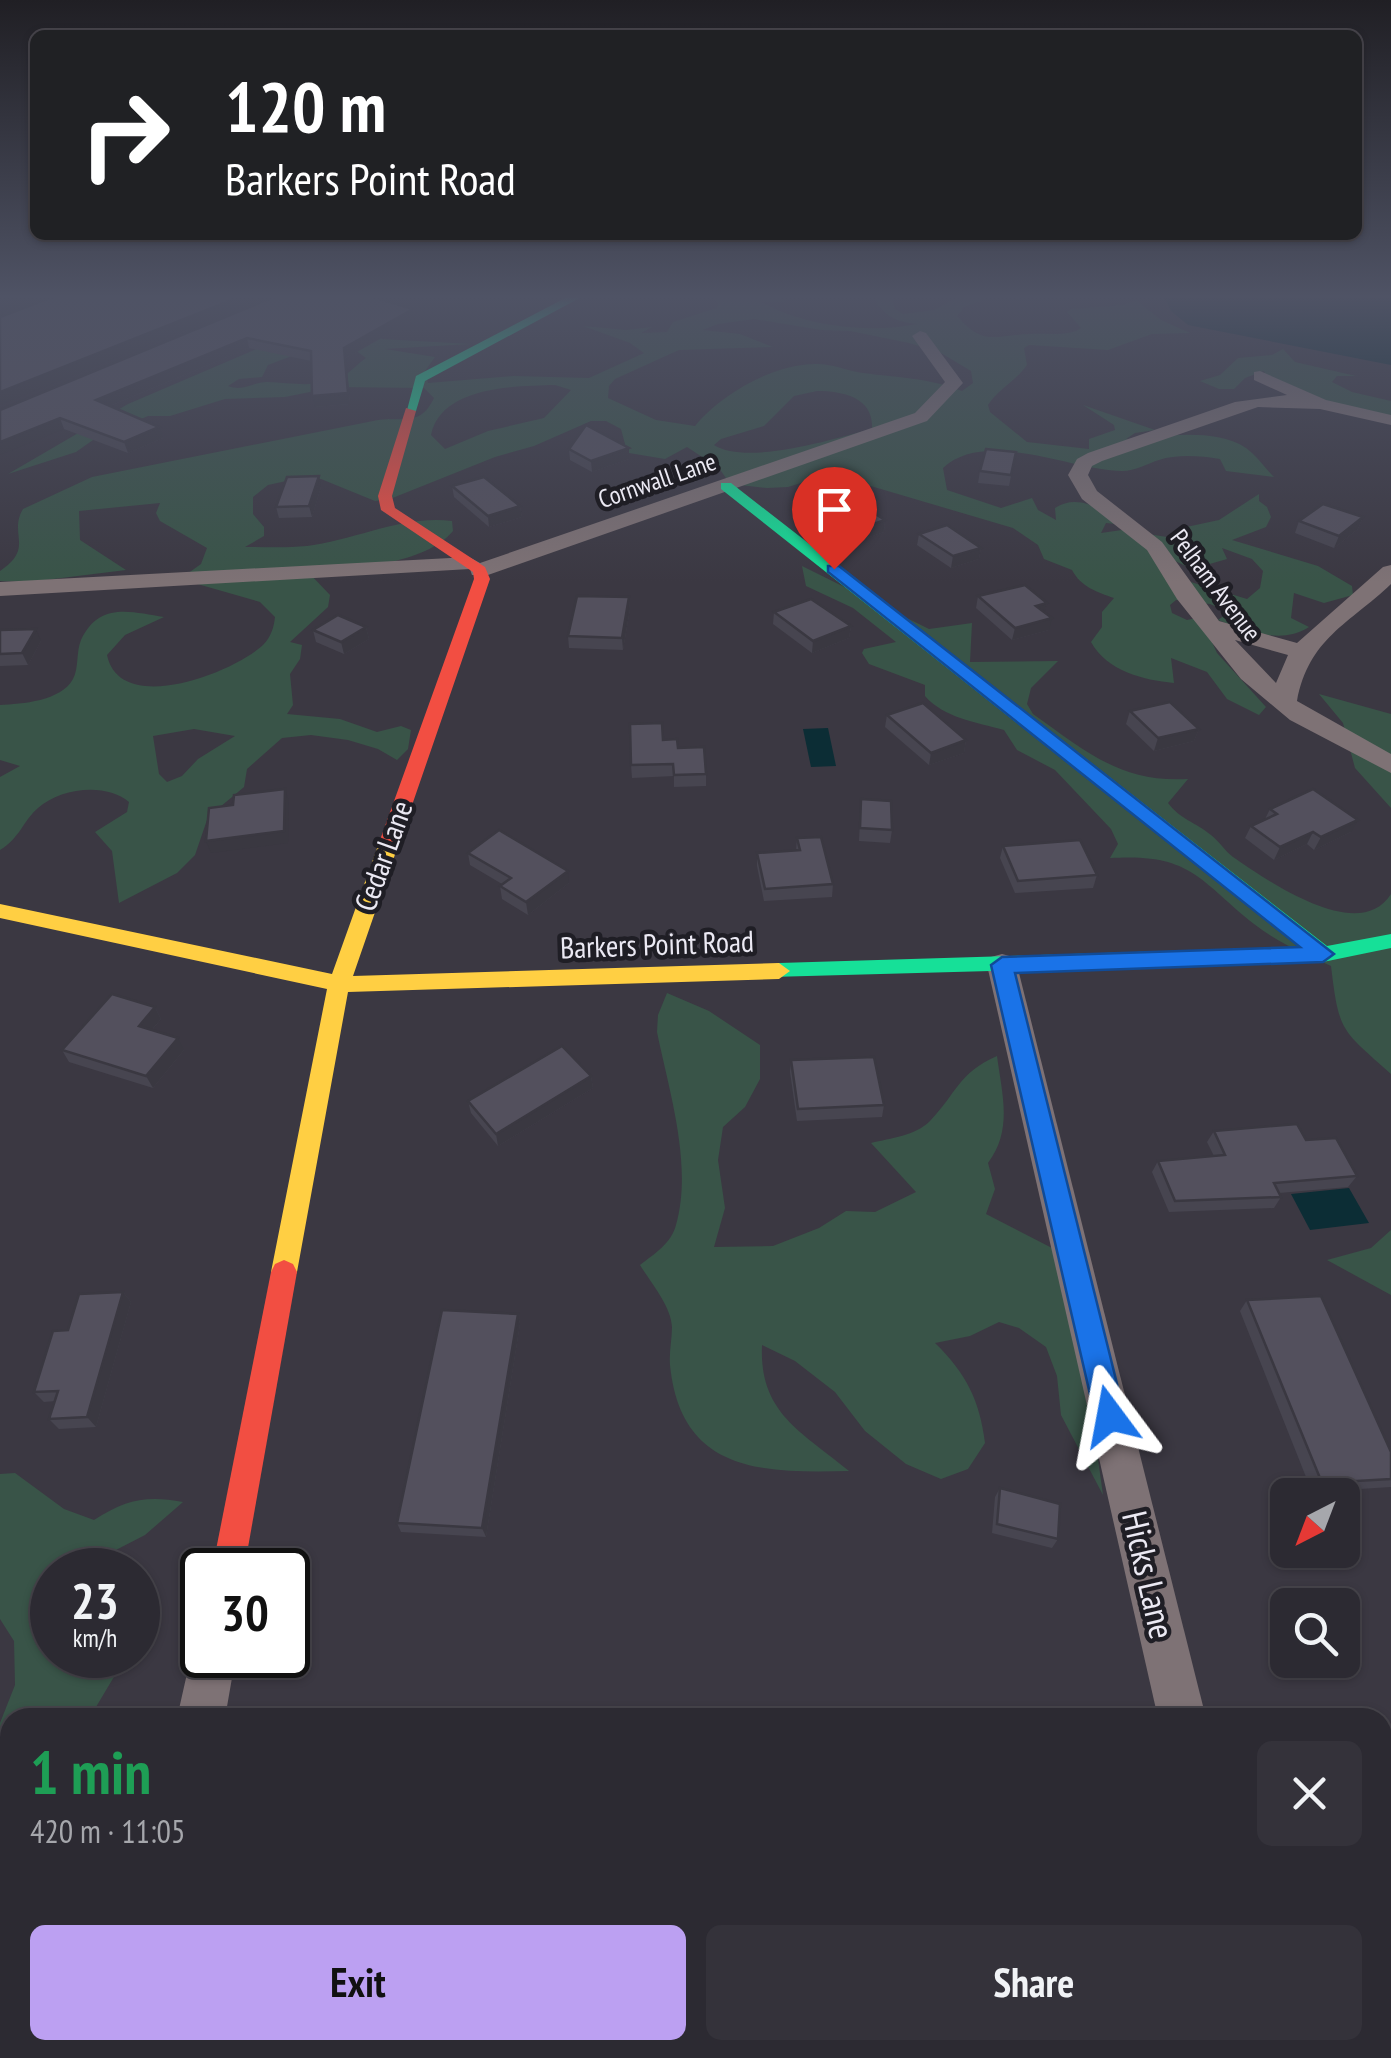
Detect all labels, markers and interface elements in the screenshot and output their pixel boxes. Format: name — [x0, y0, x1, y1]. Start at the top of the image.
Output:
text: 120 m — [225, 61, 386, 151]
icon: right — [60, 70, 190, 200]
text: Barkers Point Road — [225, 149, 516, 207]
street label: Cornwall Lane — [594, 445, 720, 515]
pin — [792, 467, 877, 570]
icon: arrive — [807, 482, 862, 537]
street label: Pelham Avenue — [1164, 523, 1268, 647]
street label: Cedar Lane — [345, 795, 420, 916]
street label: Barkers Point Road — [559, 921, 755, 966]
position arrow — [1058, 1364, 1162, 1468]
north arrow — [1270, 1478, 1360, 1568]
map controls — [1270, 1478, 1360, 1678]
street label: Hicks Lane — [1112, 1507, 1186, 1643]
speed limit sign: 30 — [180, 1548, 310, 1678]
text: 23 — [71, 1568, 119, 1633]
button: search — [1270, 1588, 1360, 1678]
text: km/h — [73, 1622, 117, 1654]
text: 1 min — [30, 1733, 151, 1811]
button: close — [1257, 1741, 1362, 1846]
text: 420 m · 11:05 — [30, 1810, 185, 1852]
button: Exit — [30, 1925, 686, 2040]
button: Share — [706, 1925, 1362, 2040]

